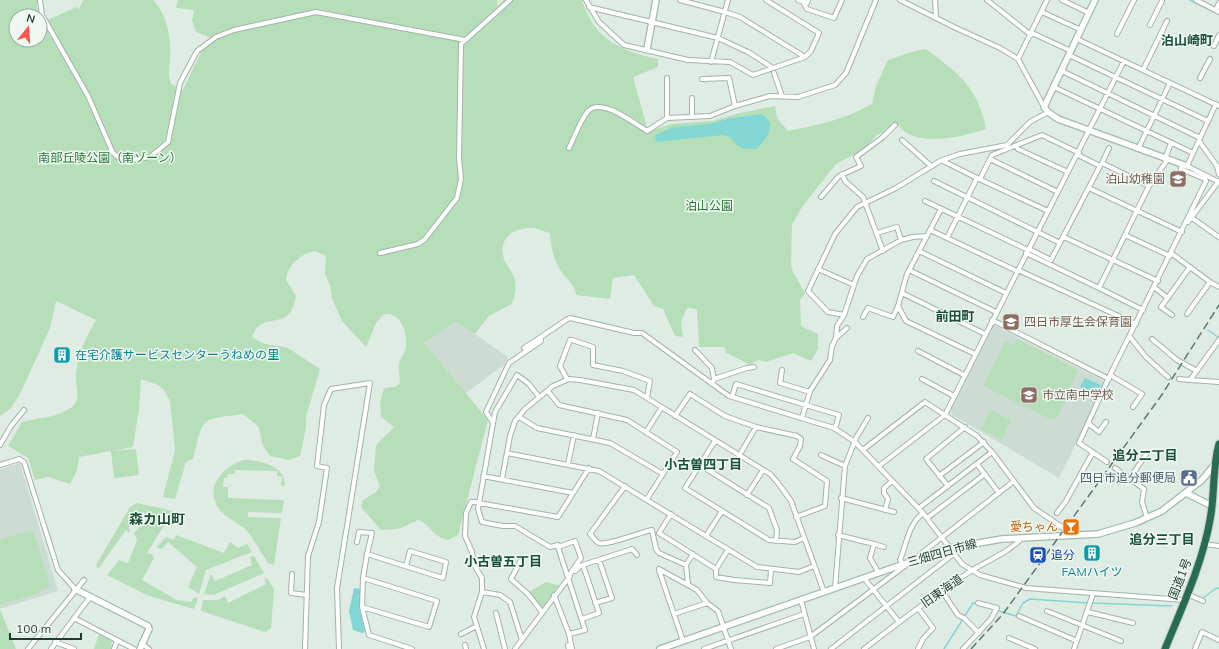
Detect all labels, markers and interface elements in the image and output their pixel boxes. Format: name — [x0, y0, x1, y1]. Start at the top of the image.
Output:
north arrow — [8, 8, 48, 48]
text: N — [25, 11, 37, 26]
district label: 泊山崎町 — [1161, 32, 1213, 48]
park label: 南部丘陵公園（南ゾーン） — [38, 150, 182, 165]
school or university icon: 泊山幼稚園 — [1168, 169, 1188, 189]
place label: 泊山幼稚園 — [1105, 171, 1165, 186]
park label: 泊山公園 — [685, 198, 733, 213]
district label: 前田町 — [935, 308, 975, 324]
school or university icon: 四日市厚生会保育園 — [1001, 312, 1021, 332]
place label: 四日市厚生会保育園 — [1024, 314, 1132, 329]
building icon: 在宅介護サービスセンターうねめの里 — [52, 345, 72, 365]
place label: 在宅介護サービスセンターうねめの里 — [75, 347, 279, 362]
school or university icon: 市立南中学校 — [1019, 385, 1039, 405]
place label: 市立南中学校 — [1042, 387, 1114, 402]
district label: 追分二丁目 — [1112, 447, 1178, 463]
district label: 小古曽四丁目 — [664, 456, 742, 472]
public building icon: 四日市追分郵便局 — [1179, 468, 1199, 488]
place label: 四日市追分郵便局 — [1080, 470, 1176, 485]
district label: 森カ山町 — [129, 510, 185, 528]
bar icon: 愛ちゃん — [1061, 517, 1081, 537]
place label: 愛ちゃん — [1010, 519, 1058, 534]
district label: 追分三丁目 — [1129, 531, 1195, 547]
street label: 三畑四日市線 — [905, 535, 979, 570]
building icon: FAMハイツ — [1082, 543, 1102, 563]
station icon: 追分 — [1028, 545, 1048, 565]
place label: 追分 — [1051, 547, 1075, 562]
district label: 小古曽五丁目 — [464, 553, 542, 569]
street label: 国道1号 — [1165, 556, 1194, 602]
place label: FAMハイツ — [1062, 564, 1122, 579]
street label: 旧東海道 — [918, 571, 966, 611]
scale bar — [10, 615, 81, 641]
text: 100 m — [16, 621, 51, 636]

